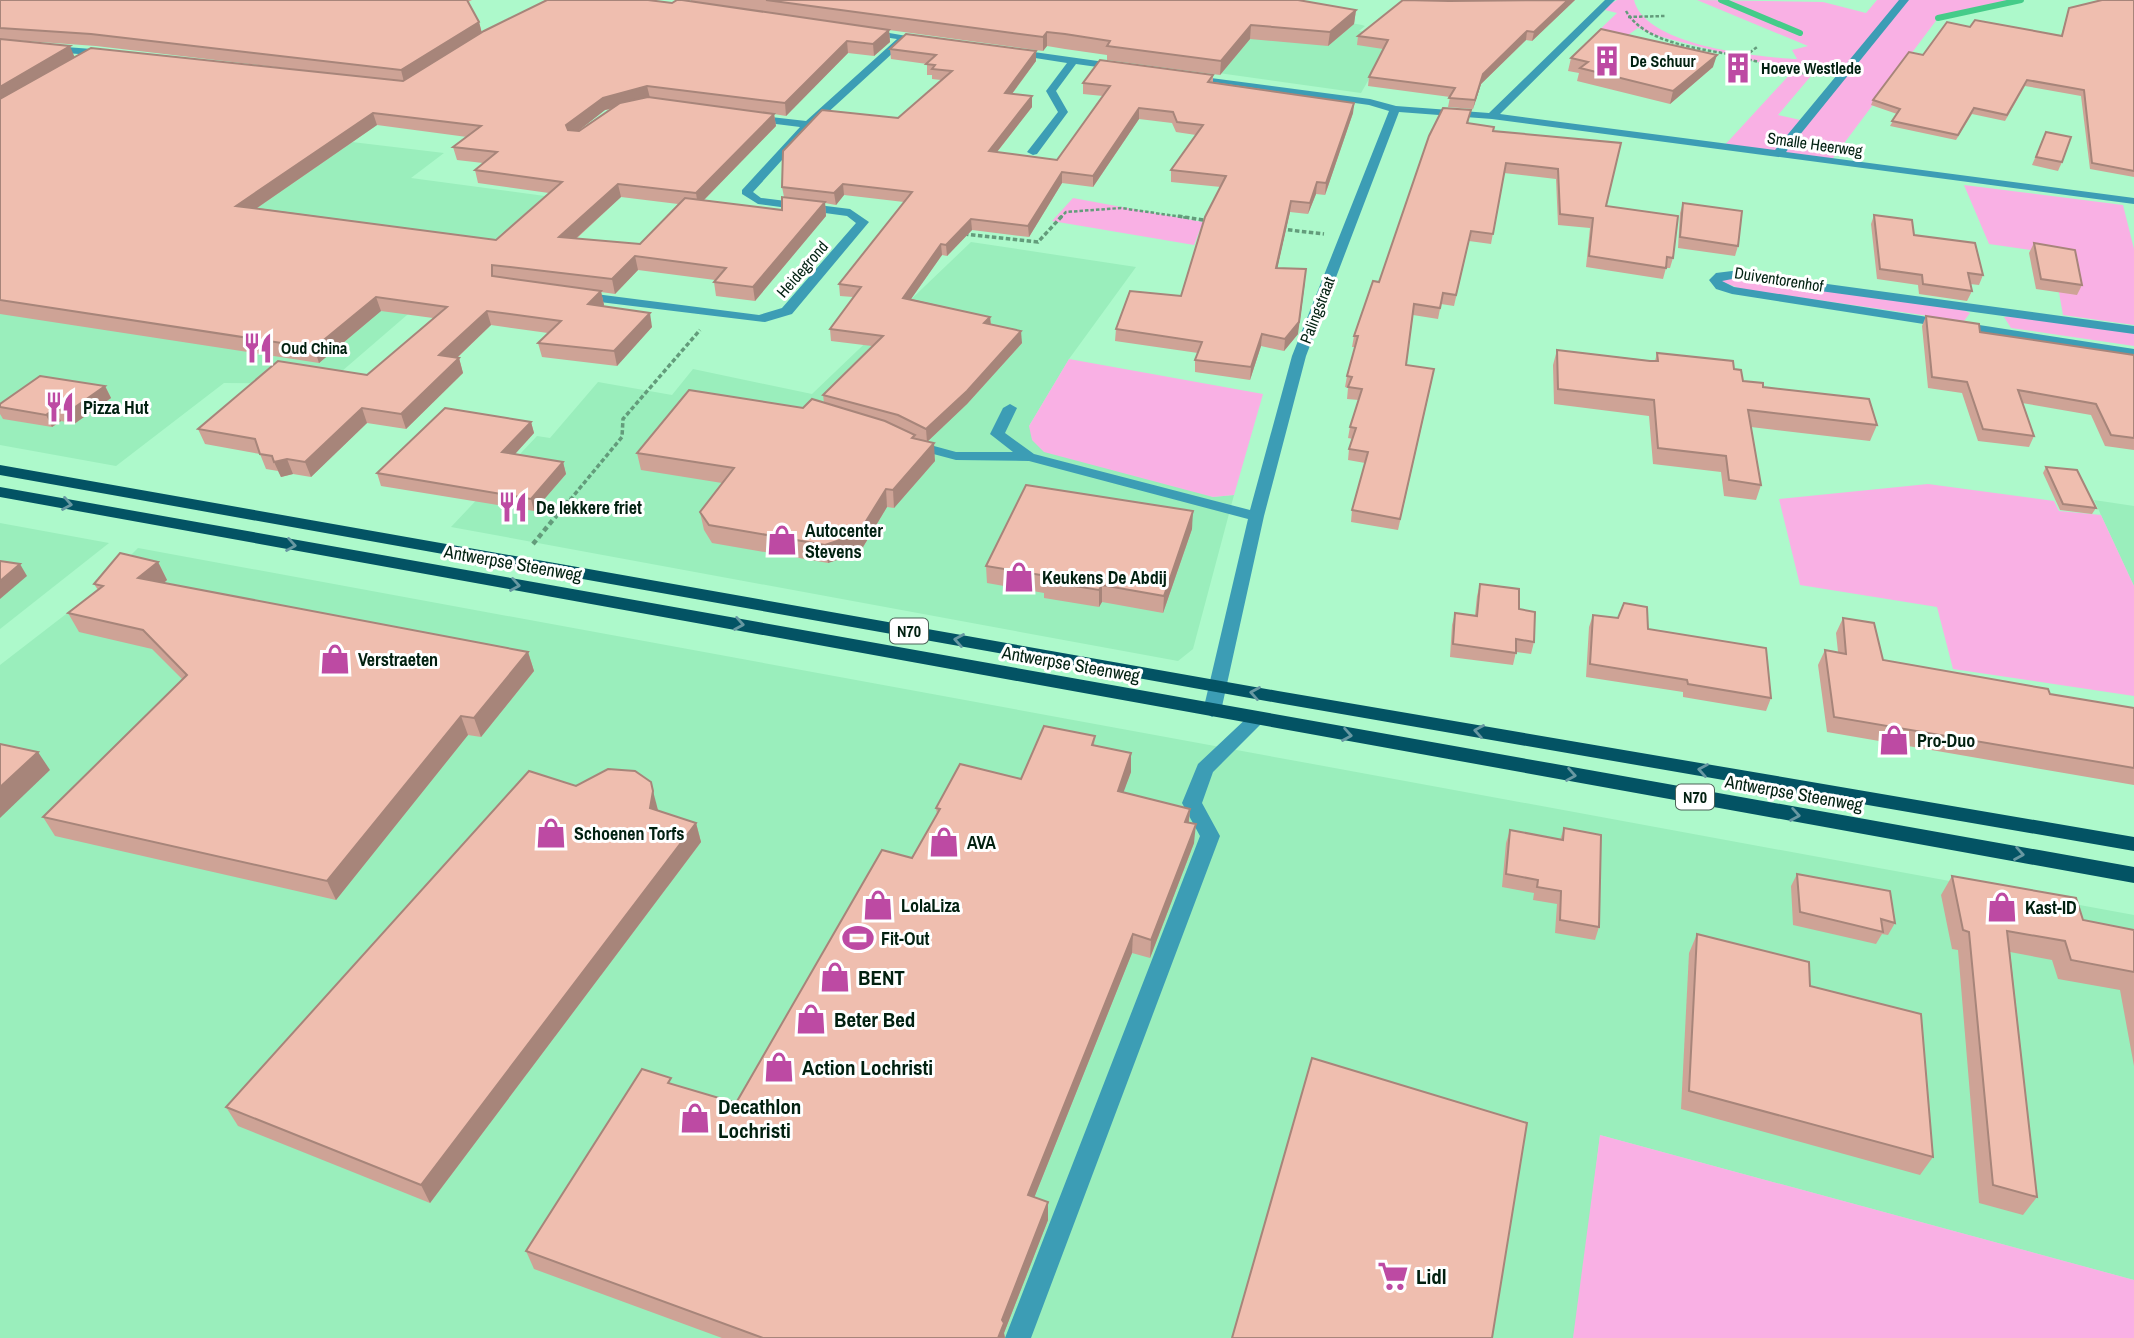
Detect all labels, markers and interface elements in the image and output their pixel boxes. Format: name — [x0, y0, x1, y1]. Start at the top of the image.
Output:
building icon: De Schuur — [1590, 44, 1624, 78]
place label: De Schuur — [1630, 50, 1697, 72]
building icon: Hoeve Westlede — [1721, 51, 1755, 85]
place label: Hoeve Westlede — [1761, 57, 1861, 79]
street label: Smalle Heerweg — [1766, 126, 1865, 162]
street label: Heidegrond — [771, 236, 833, 302]
street label: Duiventorenhof — [1733, 261, 1825, 297]
street label: Palingstraat — [1294, 273, 1340, 347]
restaurant icon: Oud China — [241, 331, 275, 365]
place label: Oud China — [281, 337, 348, 359]
restaurant icon: Pizza Hut — [43, 390, 77, 424]
place label: Pizza Hut — [83, 395, 149, 420]
restaurant icon: De lekkere friet — [496, 490, 530, 524]
place label: De lekkere friet — [536, 495, 642, 520]
one-way arrow — [61, 496, 73, 511]
place label: Autocenter Stevens — [805, 518, 883, 564]
shop icon: Autocenter Stevens — [765, 523, 799, 557]
one-way arrow — [285, 536, 297, 551]
street label: Antwerpse Steenweg — [441, 538, 585, 588]
shop icon: Keukens De Abdij — [1002, 560, 1036, 594]
place label: Keukens De Abdij — [1042, 565, 1167, 590]
one-way arrow — [509, 576, 521, 591]
one-way arrow — [733, 616, 745, 631]
road number: N70 — [890, 618, 928, 644]
one-way arrow — [953, 633, 965, 648]
street label: Antwerpse Steenweg — [999, 639, 1143, 689]
shop icon: Verstraeten — [318, 642, 352, 676]
place label: Verstraeten — [358, 647, 438, 672]
one-way arrow — [1249, 686, 1261, 701]
shop icon: Pro-Duo — [1877, 723, 1911, 757]
one-way arrow — [1473, 724, 1485, 739]
one-way arrow — [1341, 727, 1353, 742]
place label: Pro-Duo — [1917, 728, 1975, 753]
one-way arrow — [1698, 763, 1709, 778]
one-way arrow — [1565, 767, 1577, 782]
street label: Antwerpse Steenweg — [1722, 768, 1866, 818]
road number: N70 — [1676, 784, 1714, 810]
one-way arrow — [1789, 807, 1801, 822]
shop icon: Schoenen Torfs — [534, 816, 568, 850]
place label: Schoenen Torfs — [574, 821, 684, 846]
shop icon: AVA — [927, 825, 961, 859]
place label: AVA — [967, 830, 996, 855]
one-way arrow — [2013, 846, 2025, 861]
shop icon: LolaLiza — [861, 888, 895, 922]
shop icon: Kast-ID — [1985, 890, 2019, 924]
place label: LolaLiza — [901, 893, 961, 918]
place label: Kast-ID — [2025, 895, 2077, 920]
sports icon: Fit-Out — [841, 921, 875, 955]
place label: Fit-Out — [881, 926, 929, 951]
shop icon: BENT — [818, 960, 852, 994]
place label: BENT — [858, 963, 905, 992]
shop icon: Beter Bed — [794, 1002, 828, 1036]
place label: Beter Bed — [834, 1005, 915, 1034]
shop icon: Action Lochristi — [762, 1050, 796, 1084]
place label: Action Lochristi — [802, 1053, 933, 1082]
place label: Decathlon Lochristi — [718, 1092, 801, 1145]
shop icon: Decathlon Lochristi — [678, 1101, 712, 1135]
supermarket icon: Lidl — [1376, 1259, 1410, 1293]
place label: Lidl — [1416, 1262, 1447, 1291]

